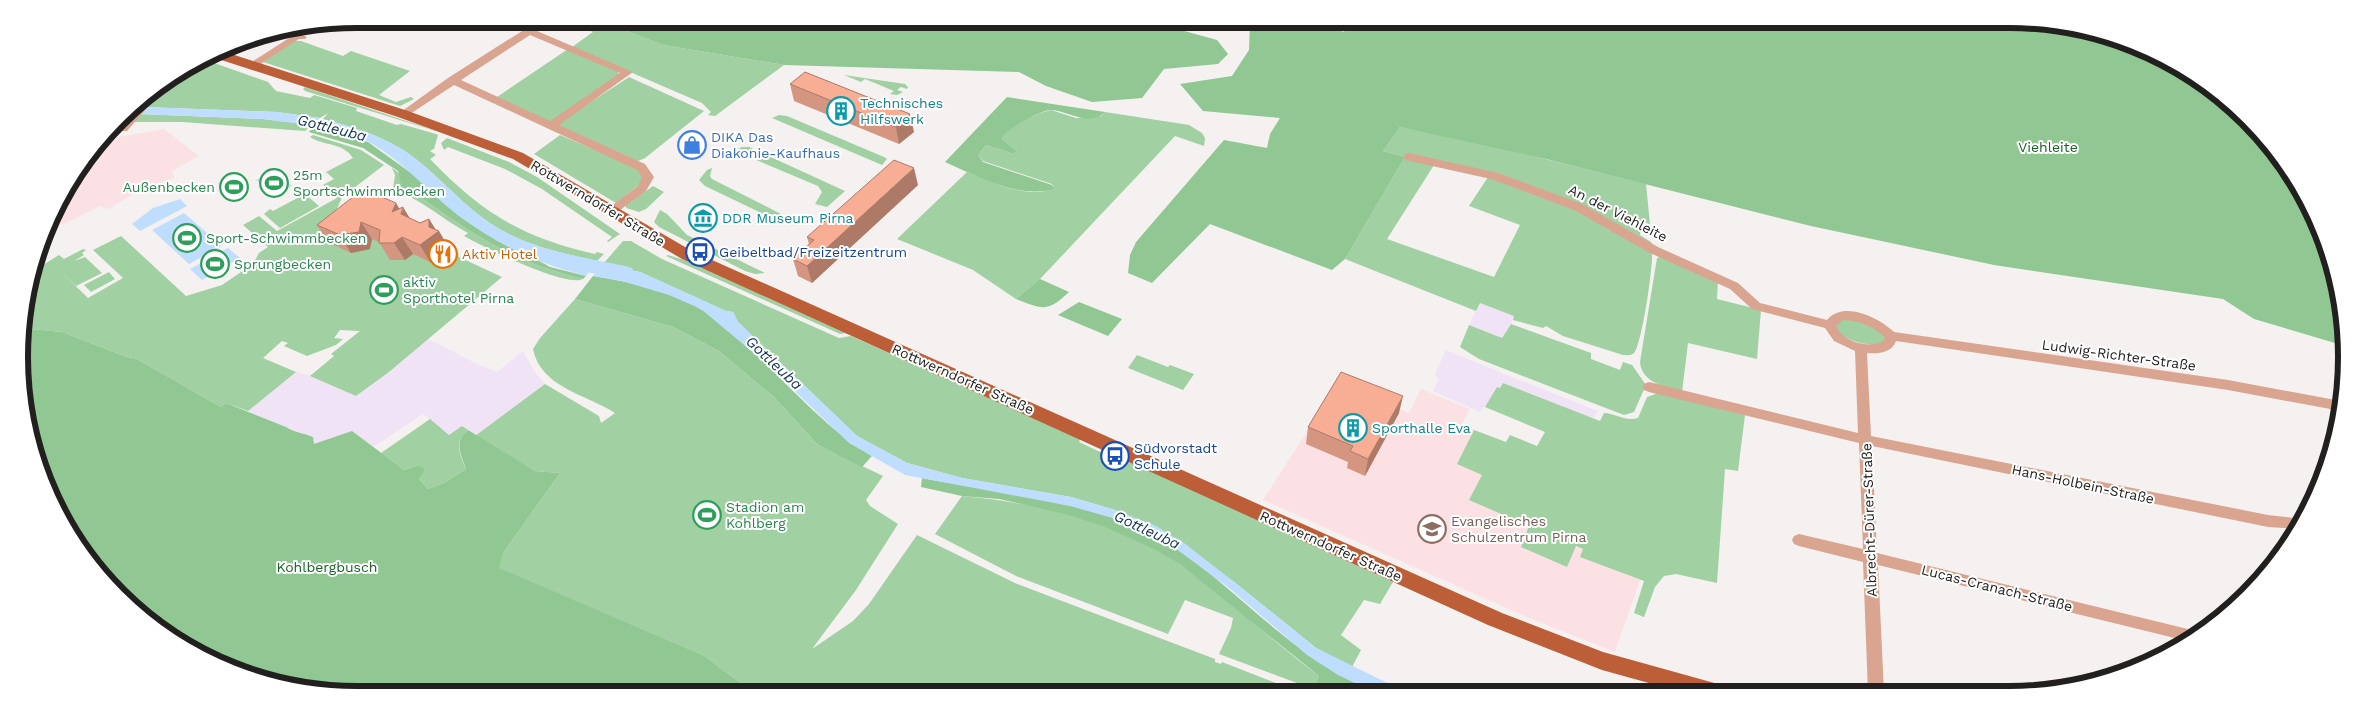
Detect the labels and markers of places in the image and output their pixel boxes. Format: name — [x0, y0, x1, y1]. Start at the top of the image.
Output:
place label: Technisches Hilfswerk — [860, 95, 943, 127]
building icon: Technisches Hilfswerk — [826, 96, 856, 126]
place label: DIKA Das Diakonie-Kaufhaus — [711, 129, 840, 161]
shop icon: DIKA Das Diakonie-Kaufhaus — [677, 130, 707, 160]
place label: 25m Sportschwimmbecken — [293, 167, 445, 199]
sports icon: 25m Sportschwimmbecken — [259, 168, 289, 198]
sports icon: Außenbecken — [219, 172, 249, 202]
place label: Außenbecken — [123, 179, 215, 195]
museum icon: DDR Museum Pirna — [688, 203, 718, 233]
place label: DDR Museum Pirna — [722, 210, 854, 226]
sports icon: Sport-Schwimmbecken — [172, 223, 202, 253]
place label: Sport-Schwimmbecken — [206, 230, 366, 246]
bus stop icon: Geibeltbad/Freizeitzentrum — [685, 237, 715, 267]
restaurant icon: Aktiv Hotel — [428, 239, 458, 269]
place label: Geibeltbad/Freizeitzentrum — [719, 244, 907, 260]
place label: Aktiv Hotel — [462, 246, 538, 262]
sports icon: Sprungbecken — [200, 249, 230, 279]
place label: Sprungbecken — [234, 256, 331, 272]
place label: aktiv Sporthotel Pirna — [403, 274, 514, 306]
sports icon: aktiv Sporthotel Pirna — [369, 275, 399, 305]
building icon: Sporthalle Eva — [1338, 413, 1368, 443]
place label: Sporthalle Eva — [1372, 420, 1471, 436]
place label: Südvorstadt Schule — [1134, 440, 1217, 472]
bus stop icon: Südvorstadt Schule — [1100, 441, 1130, 471]
place label: Stadion am Kohlberg — [726, 499, 804, 531]
sports icon: Stadion am Kohlberg — [692, 500, 722, 530]
place label: Evangelisches Schulzentrum Pirna — [1451, 513, 1586, 545]
school or university icon: Evangelisches Schulzentrum Pirna — [1417, 514, 1447, 544]

